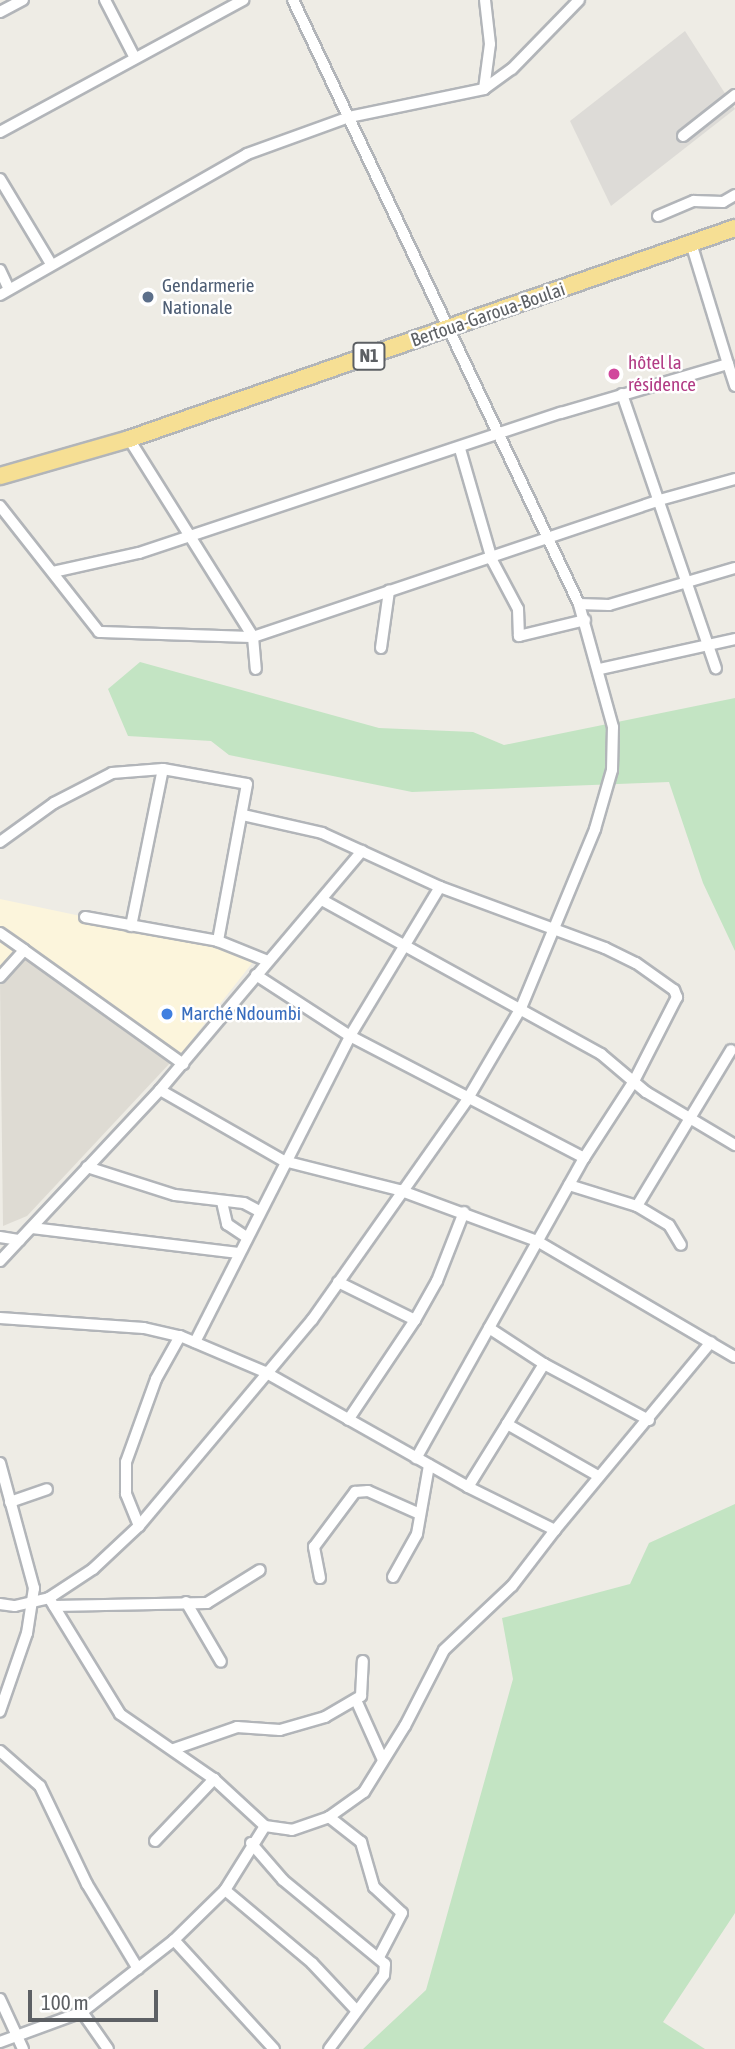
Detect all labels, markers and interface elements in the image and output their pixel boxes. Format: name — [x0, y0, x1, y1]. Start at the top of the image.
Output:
place label: Gendarmerie Nationale — [162, 275, 254, 319]
street label: Bertoua-Garoua-Boulai — [408, 278, 568, 352]
marker: Gendarmerie Nationale — [140, 289, 156, 305]
road number: N1 — [352, 342, 386, 370]
place label: hôtel la résidence — [628, 352, 696, 396]
marker: hôtel la résidence — [606, 366, 622, 382]
place label: Marché Ndoumbi — [181, 1003, 301, 1025]
marker: Marché Ndoumbi — [159, 1006, 175, 1022]
scale bar — [32, 1976, 161, 2020]
text: 100 m — [41, 1990, 89, 2014]

